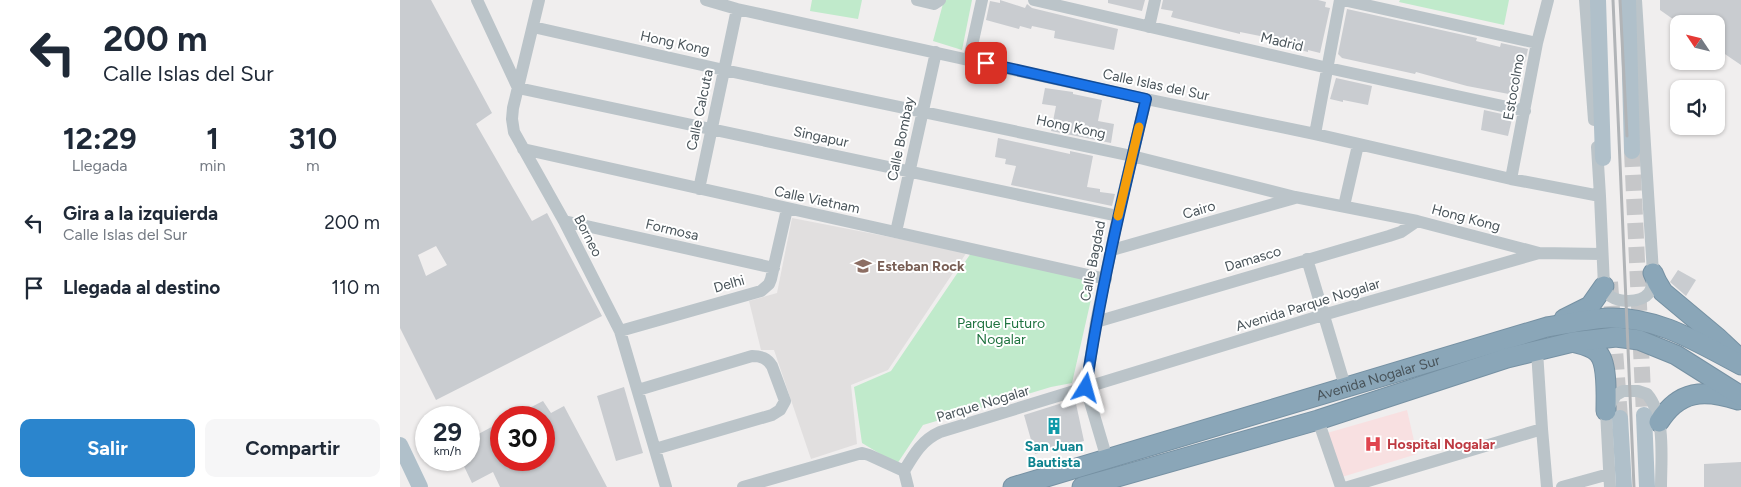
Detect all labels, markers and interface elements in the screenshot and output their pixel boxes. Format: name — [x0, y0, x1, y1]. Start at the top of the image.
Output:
north arrow — [1670, 15, 1725, 70]
map controls — [1670, 15, 1725, 135]
text: 200 m — [103, 18, 207, 60]
icon: left — [20, 20, 85, 85]
street label: Hong Kong — [639, 27, 711, 59]
street label: Madrid — [1259, 29, 1305, 55]
pin — [965, 42, 1007, 84]
icon: arrive — [972, 49, 1000, 77]
street label: Estocolmo — [1500, 53, 1528, 121]
text: Calle Islas del Sur — [103, 60, 274, 87]
street label: Calle Islas del Sur — [1101, 65, 1211, 105]
street label: Calle Calcuta — [683, 68, 717, 152]
button: sound — [1670, 80, 1725, 135]
street label: Calle Bombay — [884, 95, 918, 183]
street label: Hong Kong — [1035, 111, 1107, 143]
text: 12:29 — [63, 120, 137, 157]
text: 1 — [206, 120, 219, 157]
text: 310 — [288, 120, 337, 157]
street label: Singapur — [792, 123, 850, 151]
text: Llegada — [72, 156, 128, 175]
text: min — [199, 156, 226, 175]
text: m — [306, 156, 320, 175]
street label: Calle Vietnam — [773, 183, 862, 217]
street label: Cairo — [1181, 197, 1217, 223]
street label: Hong Kong — [1430, 201, 1502, 235]
text: Gira a la izquierda — [63, 202, 218, 225]
icon: left — [20, 209, 48, 237]
text: 200 m — [324, 211, 380, 234]
street label: Borneo — [570, 212, 606, 260]
street label: Formosa — [644, 216, 700, 244]
street label: Calle Bagdad — [1077, 219, 1109, 303]
text: Calle Islas del Sur — [63, 225, 187, 244]
street label: Damasco — [1223, 242, 1283, 276]
school or university icon: Esteban Rock — [853, 256, 873, 276]
place label: Esteban Rock — [877, 258, 965, 275]
street label: Delhi — [712, 271, 746, 297]
icon: arrive — [20, 274, 48, 302]
street label: Avenida Parque Nogalar — [1234, 275, 1382, 335]
text: Llegada al destino — [63, 276, 220, 299]
text: 110 m — [331, 276, 380, 299]
park label: Parque Futuro Nogalar — [957, 315, 1045, 348]
street label: Avenida Nogalar Sur — [1314, 351, 1442, 404]
position arrow — [1059, 361, 1111, 413]
street label: Parque Nogalar — [935, 382, 1032, 426]
speed limit sign: 30 — [490, 406, 555, 471]
building icon: San Juan Bautista — [1044, 416, 1064, 436]
text: 29 — [433, 417, 462, 447]
button: Salir — [20, 419, 195, 477]
button: Compartir — [205, 419, 380, 477]
hospital icon: Hospital Nogalar — [1363, 434, 1383, 454]
place label: Hospital Nogalar — [1387, 436, 1496, 453]
place label: San Juan Bautista — [1025, 438, 1083, 471]
text: km/h — [434, 444, 461, 458]

